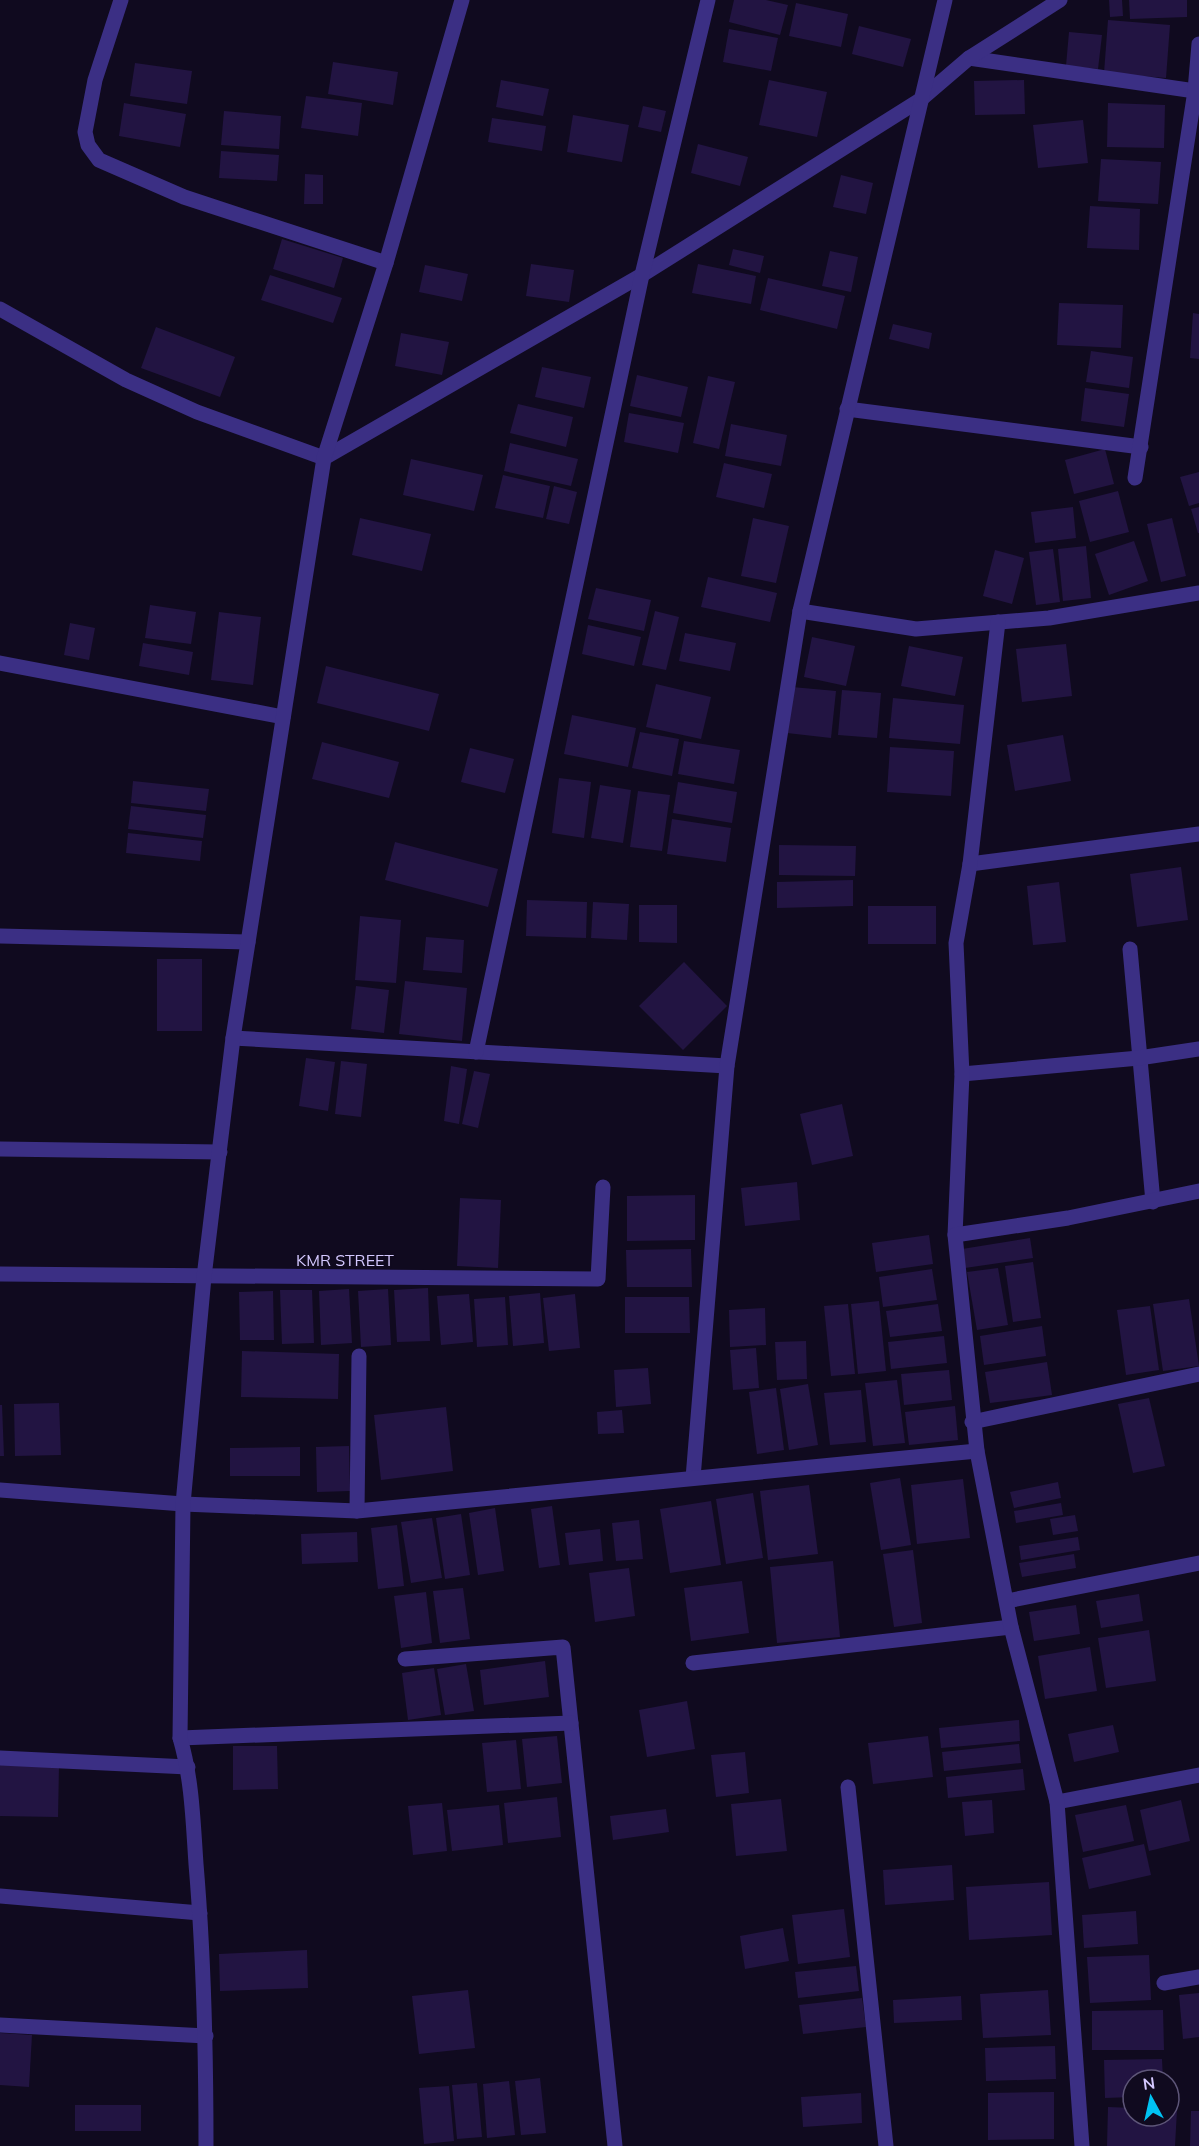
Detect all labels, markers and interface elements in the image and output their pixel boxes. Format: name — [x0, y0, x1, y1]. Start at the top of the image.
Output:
street label: KMR STREET — [296, 1250, 394, 1270]
north arrow — [1121, 2068, 1181, 2128]
text: N — [1142, 2072, 1156, 2094]

